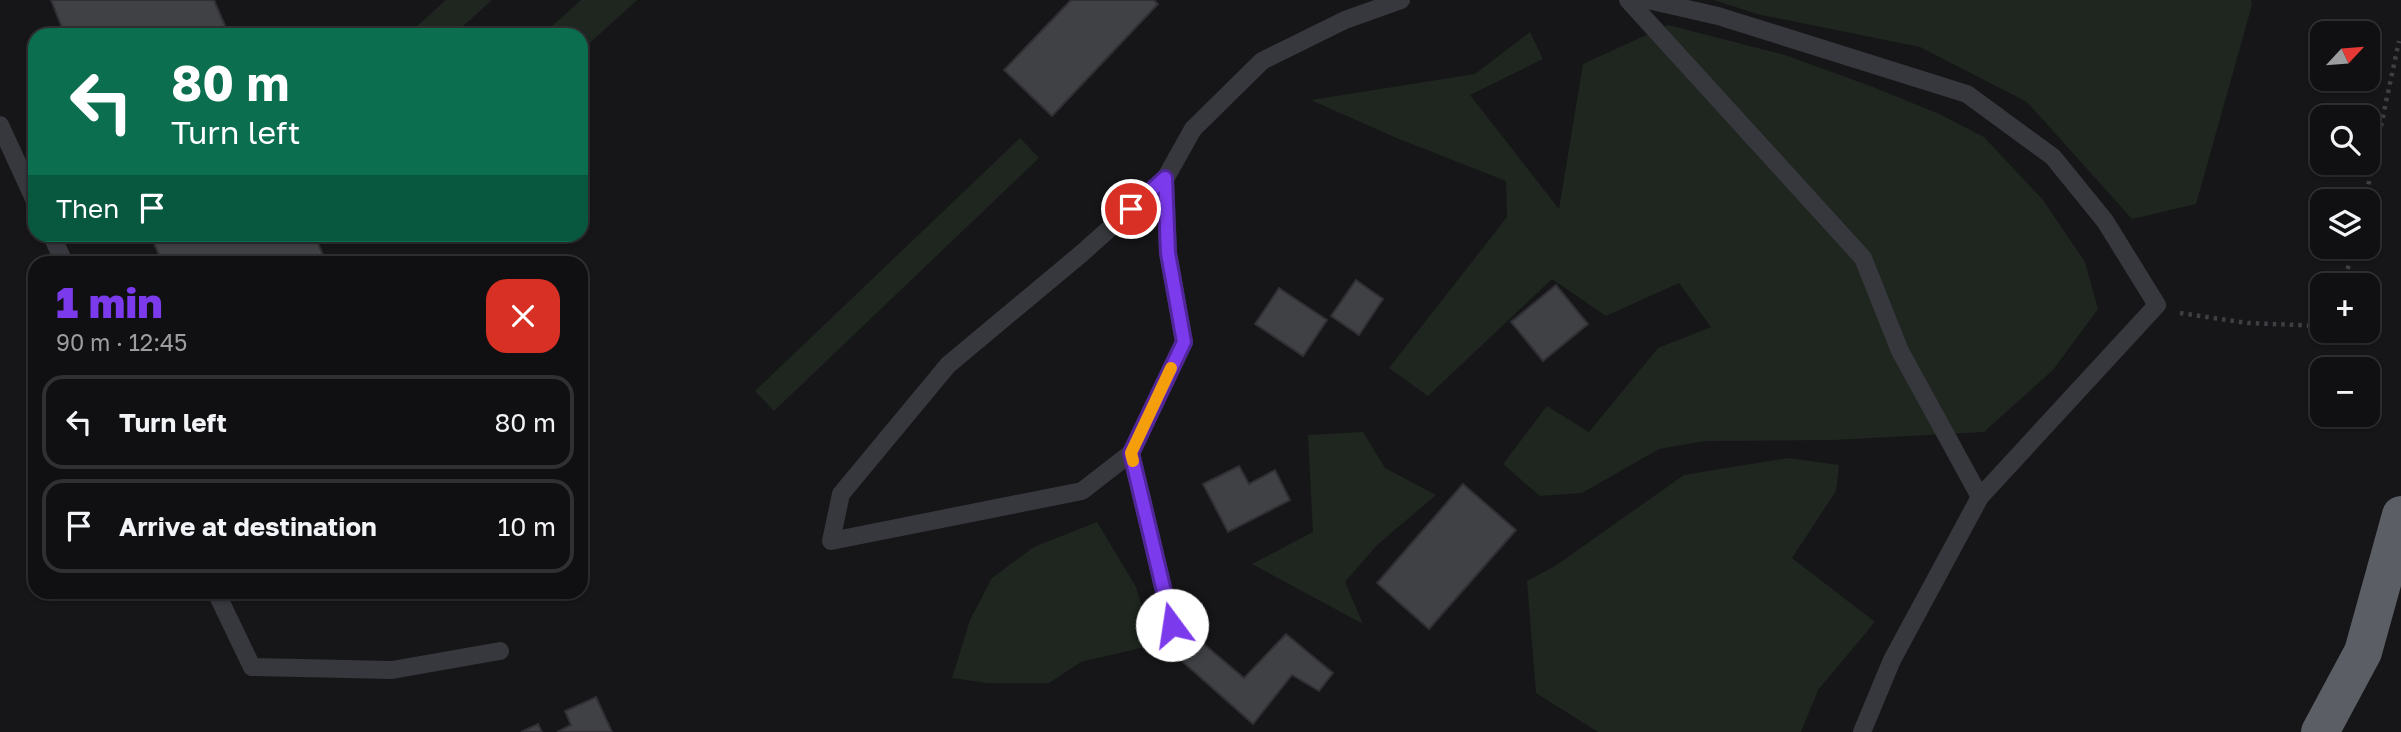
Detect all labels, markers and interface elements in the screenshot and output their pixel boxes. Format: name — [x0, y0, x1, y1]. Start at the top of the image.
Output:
north arrow — [2310, 21, 2380, 91]
map controls — [2310, 21, 2380, 427]
text: 80 m — [171, 53, 289, 112]
icon: left — [56, 56, 147, 147]
button: search — [2310, 105, 2380, 175]
text: Turn left — [171, 113, 300, 151]
pin — [1101, 179, 1161, 239]
icon: arrive — [133, 189, 171, 227]
button: layers — [2310, 189, 2380, 259]
icon: arrive — [1112, 190, 1150, 228]
text: Then — [56, 193, 119, 224]
button: + — [2310, 273, 2380, 343]
text: 1 min — [56, 277, 163, 327]
button: close — [486, 279, 560, 353]
text: 90 m · 12:45 — [56, 328, 187, 356]
button: − — [2310, 357, 2380, 427]
icon: left — [60, 403, 98, 441]
text: Turn left — [119, 407, 227, 438]
text: 80 m — [495, 407, 556, 438]
icon: arrive — [60, 507, 98, 545]
text: Arrive at destination — [119, 511, 377, 542]
text: 10 m — [498, 511, 556, 542]
position arrow — [1135, 588, 1209, 662]

